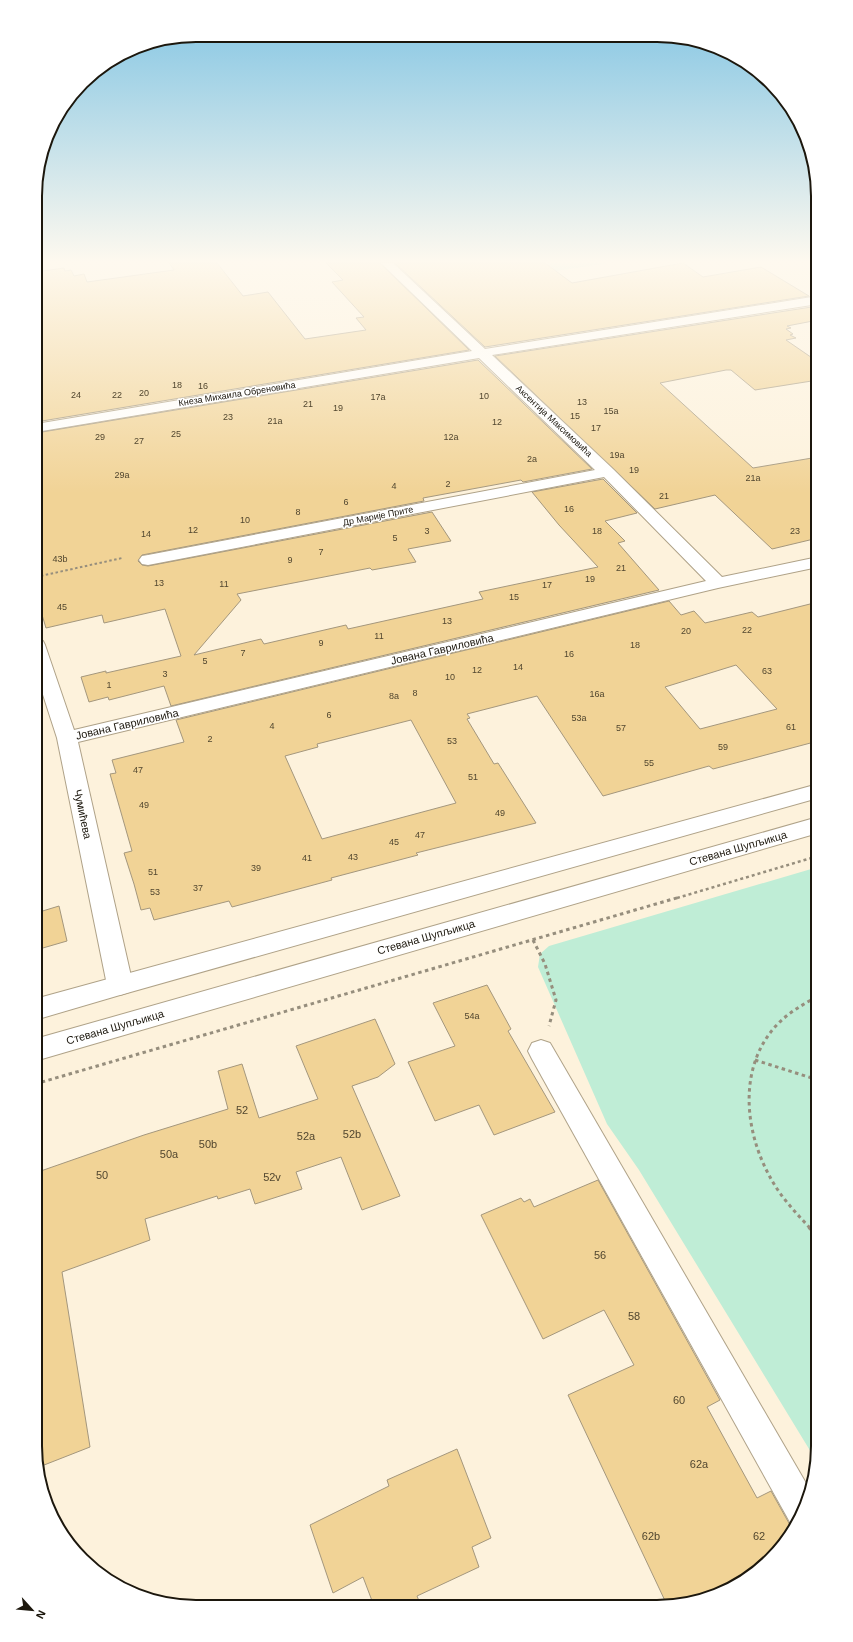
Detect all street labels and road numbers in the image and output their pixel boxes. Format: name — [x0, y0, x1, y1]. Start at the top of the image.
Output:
street label: Кнеза Михаила Обреновића — [178, 380, 296, 408]
street label: Аксентија Максимовића — [514, 383, 594, 459]
street label: Др Марије Прите — [342, 504, 414, 528]
street label: Јована Гавриловића — [389, 631, 495, 667]
street label: Јована Гавриловића — [74, 706, 180, 742]
street label: Чумићева — [72, 788, 94, 841]
street label: Стевана Шупљикца — [688, 828, 789, 868]
street label: Стевана Шупљикца — [376, 917, 477, 957]
street label: Стевана Шупљикца — [65, 1007, 166, 1047]

